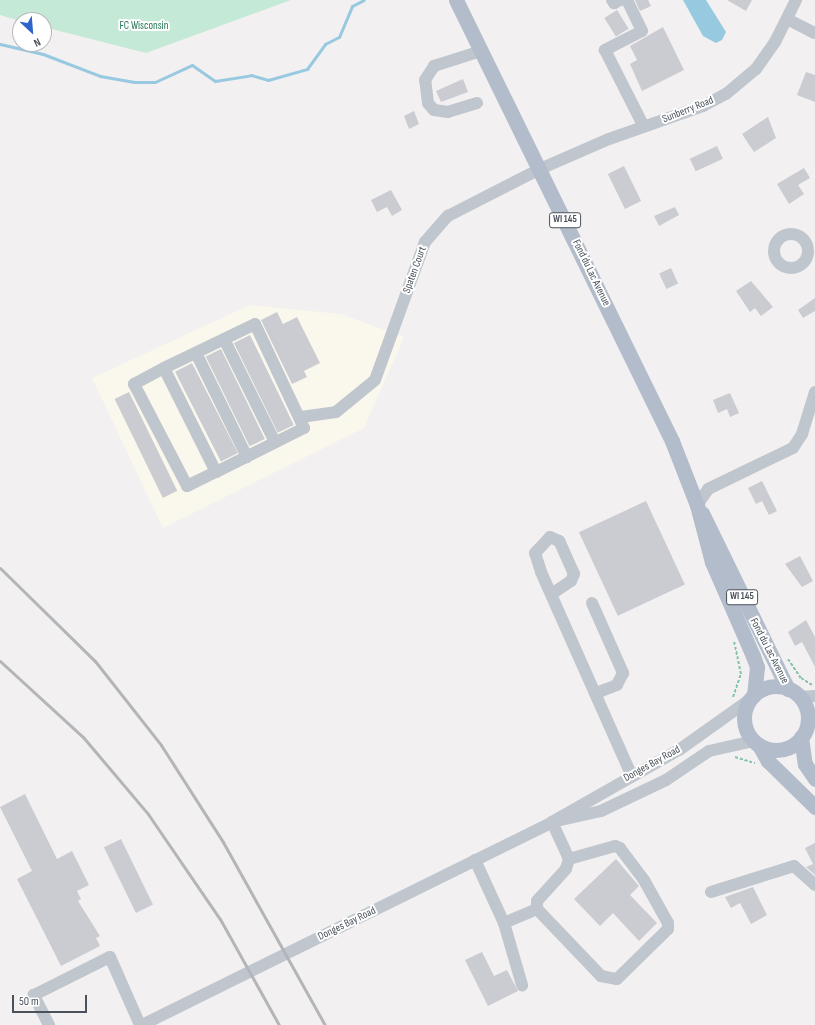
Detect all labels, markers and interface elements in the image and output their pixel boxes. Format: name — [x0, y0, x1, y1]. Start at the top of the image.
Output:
north arrow — [12, 12, 52, 52]
park label: FC Wisconsin — [120, 19, 168, 33]
text: N — [32, 35, 43, 49]
street label: Sunberry Road — [661, 94, 715, 126]
road number: WI 145 — [549, 212, 581, 228]
street label: Fond du Lac Avenue — [569, 238, 613, 308]
street label: Spaten Court — [400, 245, 430, 295]
road number: WI 145 — [726, 589, 758, 605]
street label: Fond du Lac Avenue — [747, 616, 791, 686]
street label: Donges Bay Road — [621, 743, 683, 785]
street label: Donges Bay Road — [316, 904, 378, 944]
scale bar — [14, 987, 89, 1013]
text: 50 m — [19, 994, 39, 1009]

